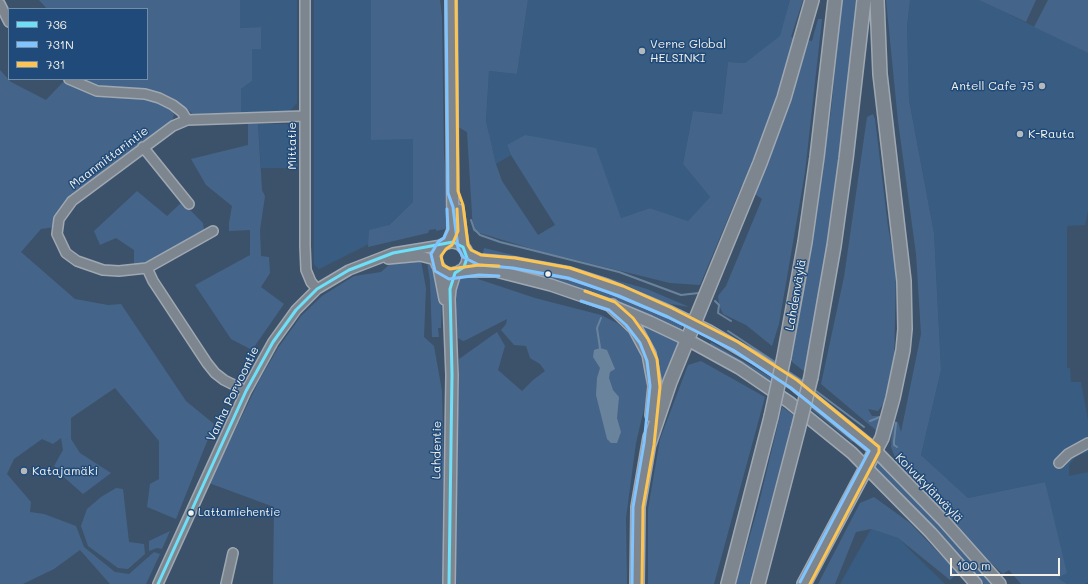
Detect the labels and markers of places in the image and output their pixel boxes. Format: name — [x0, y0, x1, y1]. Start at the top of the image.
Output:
place label: Verne Global HELSINKI — [650, 37, 726, 65]
marker: Verne Global HELSINKI — [637, 46, 647, 56]
place label: Antell Cafe 75 — [951, 79, 1034, 93]
marker: Antell Cafe 75 — [1037, 81, 1047, 91]
place label: K-Rauta — [1028, 127, 1075, 141]
marker: K-Rauta — [1015, 129, 1025, 139]
unlabelled marker — [543, 269, 553, 279]
place label: Katajamäki — [32, 464, 98, 478]
marker: Katajamäki — [19, 466, 29, 476]
place label: Lattamiehentie — [198, 506, 280, 520]
marker: Lattamiehentie — [186, 508, 196, 518]

